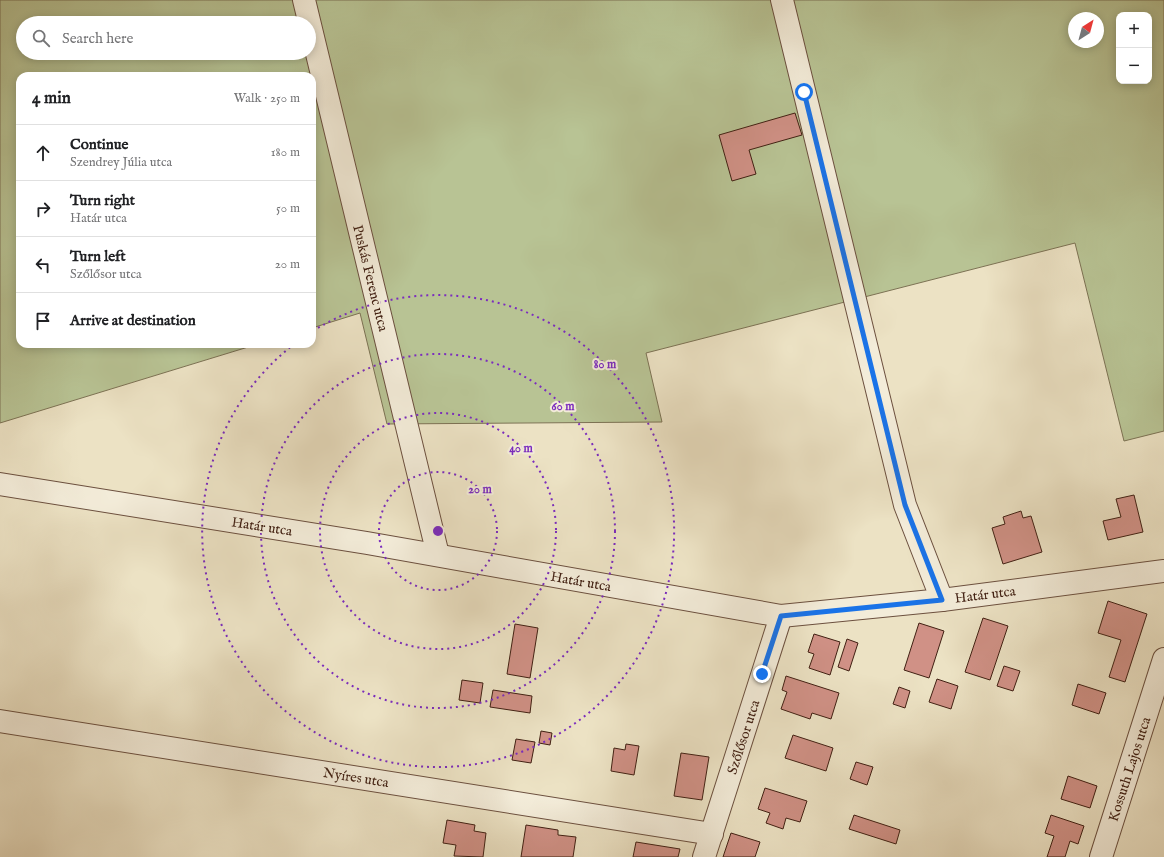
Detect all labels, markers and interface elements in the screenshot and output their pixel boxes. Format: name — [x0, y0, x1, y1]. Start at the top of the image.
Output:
north arrow — [1068, 12, 1104, 48]
map controls — [1116, 12, 1152, 84]
button: + — [1116, 12, 1152, 48]
search box — [16, 16, 316, 60]
icon: search — [30, 27, 52, 49]
text: Search here — [62, 29, 133, 48]
button: − — [1116, 48, 1152, 84]
route start — [795, 83, 813, 101]
text: 4 min — [32, 88, 71, 109]
text: Walk · 250 m — [234, 90, 300, 107]
text: Continue — [70, 135, 128, 154]
icon: ahead — [32, 142, 54, 164]
text: 180 m — [271, 144, 300, 161]
text: Szendrey Júlia utca — [70, 154, 172, 171]
text: Turn right — [70, 191, 135, 210]
icon: right — [32, 198, 54, 220]
text: 50 m — [276, 200, 300, 217]
text: Határ utca — [70, 210, 127, 227]
street label: Puskás Ferenc utca — [348, 223, 392, 334]
text: Turn left — [70, 247, 126, 266]
icon: left — [32, 254, 54, 276]
text: 20 m — [275, 256, 300, 273]
text: Szőlősor utca — [70, 266, 142, 283]
icon: arrive — [32, 310, 54, 332]
text: Arrive at destination — [70, 311, 196, 330]
text: 80 m — [594, 357, 617, 372]
text: 60 m — [552, 399, 575, 414]
text: 40 m — [509, 441, 534, 456]
text: 20 m — [468, 482, 492, 497]
street label: Határ utca — [230, 513, 294, 541]
centre of rings — [431, 524, 445, 538]
street label: Határ utca — [549, 568, 613, 596]
street label: Határ utca — [954, 582, 1018, 608]
route end — [753, 665, 771, 683]
street label: Szőlősor utca — [723, 697, 765, 777]
street label: Kossuth Lajos utca — [1105, 714, 1156, 824]
street label: Nyíres utca — [322, 764, 391, 792]

